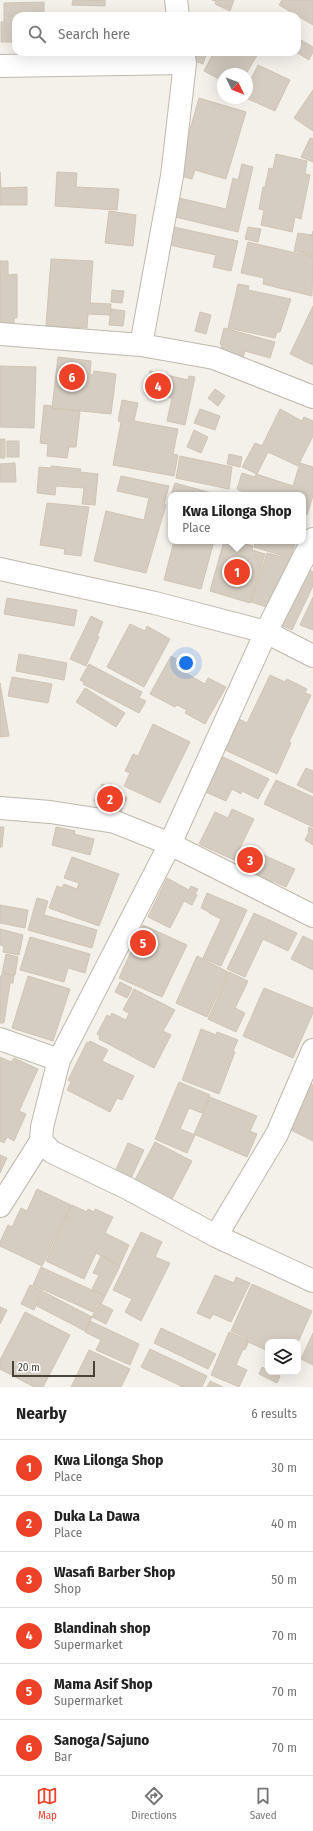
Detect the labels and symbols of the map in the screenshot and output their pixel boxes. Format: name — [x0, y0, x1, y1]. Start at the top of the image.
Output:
north arrow — [217, 68, 253, 104]
pin: 6 — [59, 362, 85, 392]
pin: 4 — [145, 371, 171, 401]
pin: 1 — [224, 557, 250, 587]
your location — [176, 653, 196, 673]
pin: 2 — [97, 784, 123, 814]
pin: 3 — [237, 845, 263, 875]
pin: 5 — [130, 928, 156, 958]
scale bar — [12, 1359, 95, 1378]

